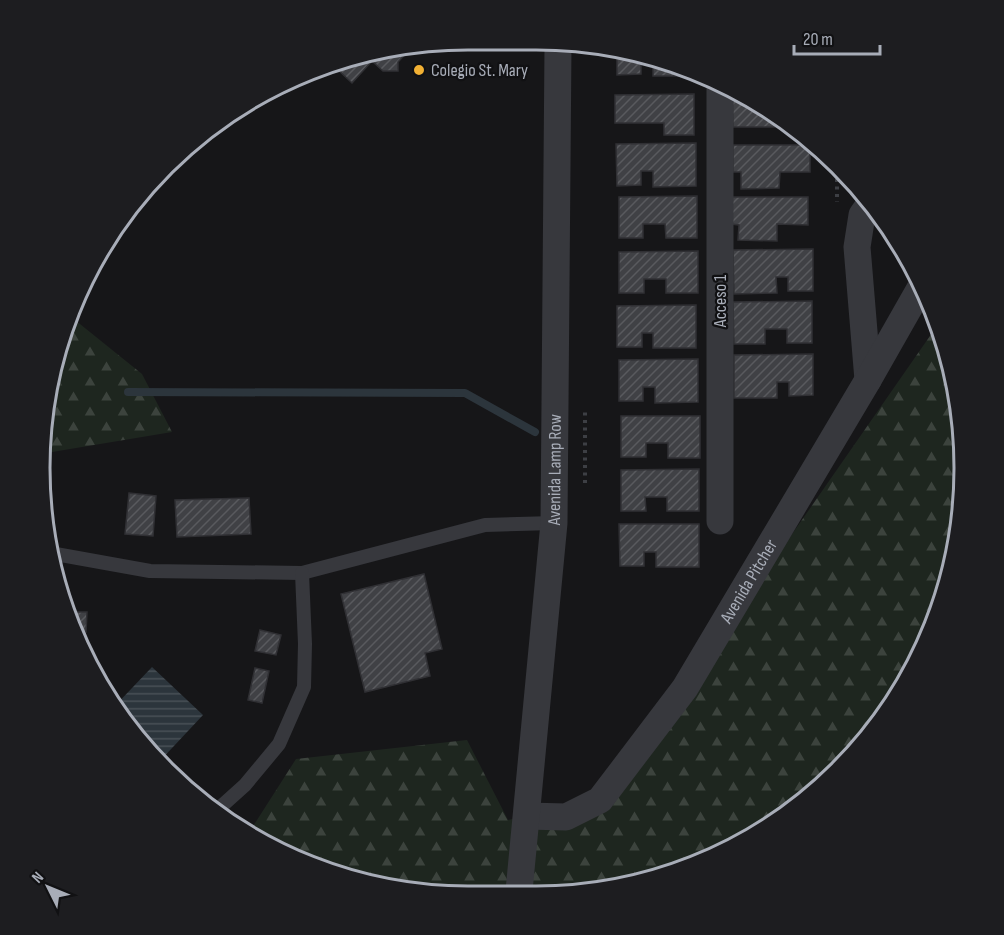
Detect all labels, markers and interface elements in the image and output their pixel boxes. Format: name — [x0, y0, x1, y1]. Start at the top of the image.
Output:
scale bar — [794, 18, 880, 56]
text: 20 m — [803, 29, 833, 50]
place label: Colegio St. Mary — [431, 60, 528, 81]
marker: Colegio St. Mary — [412, 63, 426, 77]
street label: Acceso 1 — [710, 274, 731, 328]
street label: Avenida Lamp Row — [544, 414, 566, 526]
street label: Avenida Pitcher — [716, 536, 782, 628]
north arrow — [18, 857, 78, 917]
text: N — [28, 868, 48, 887]

